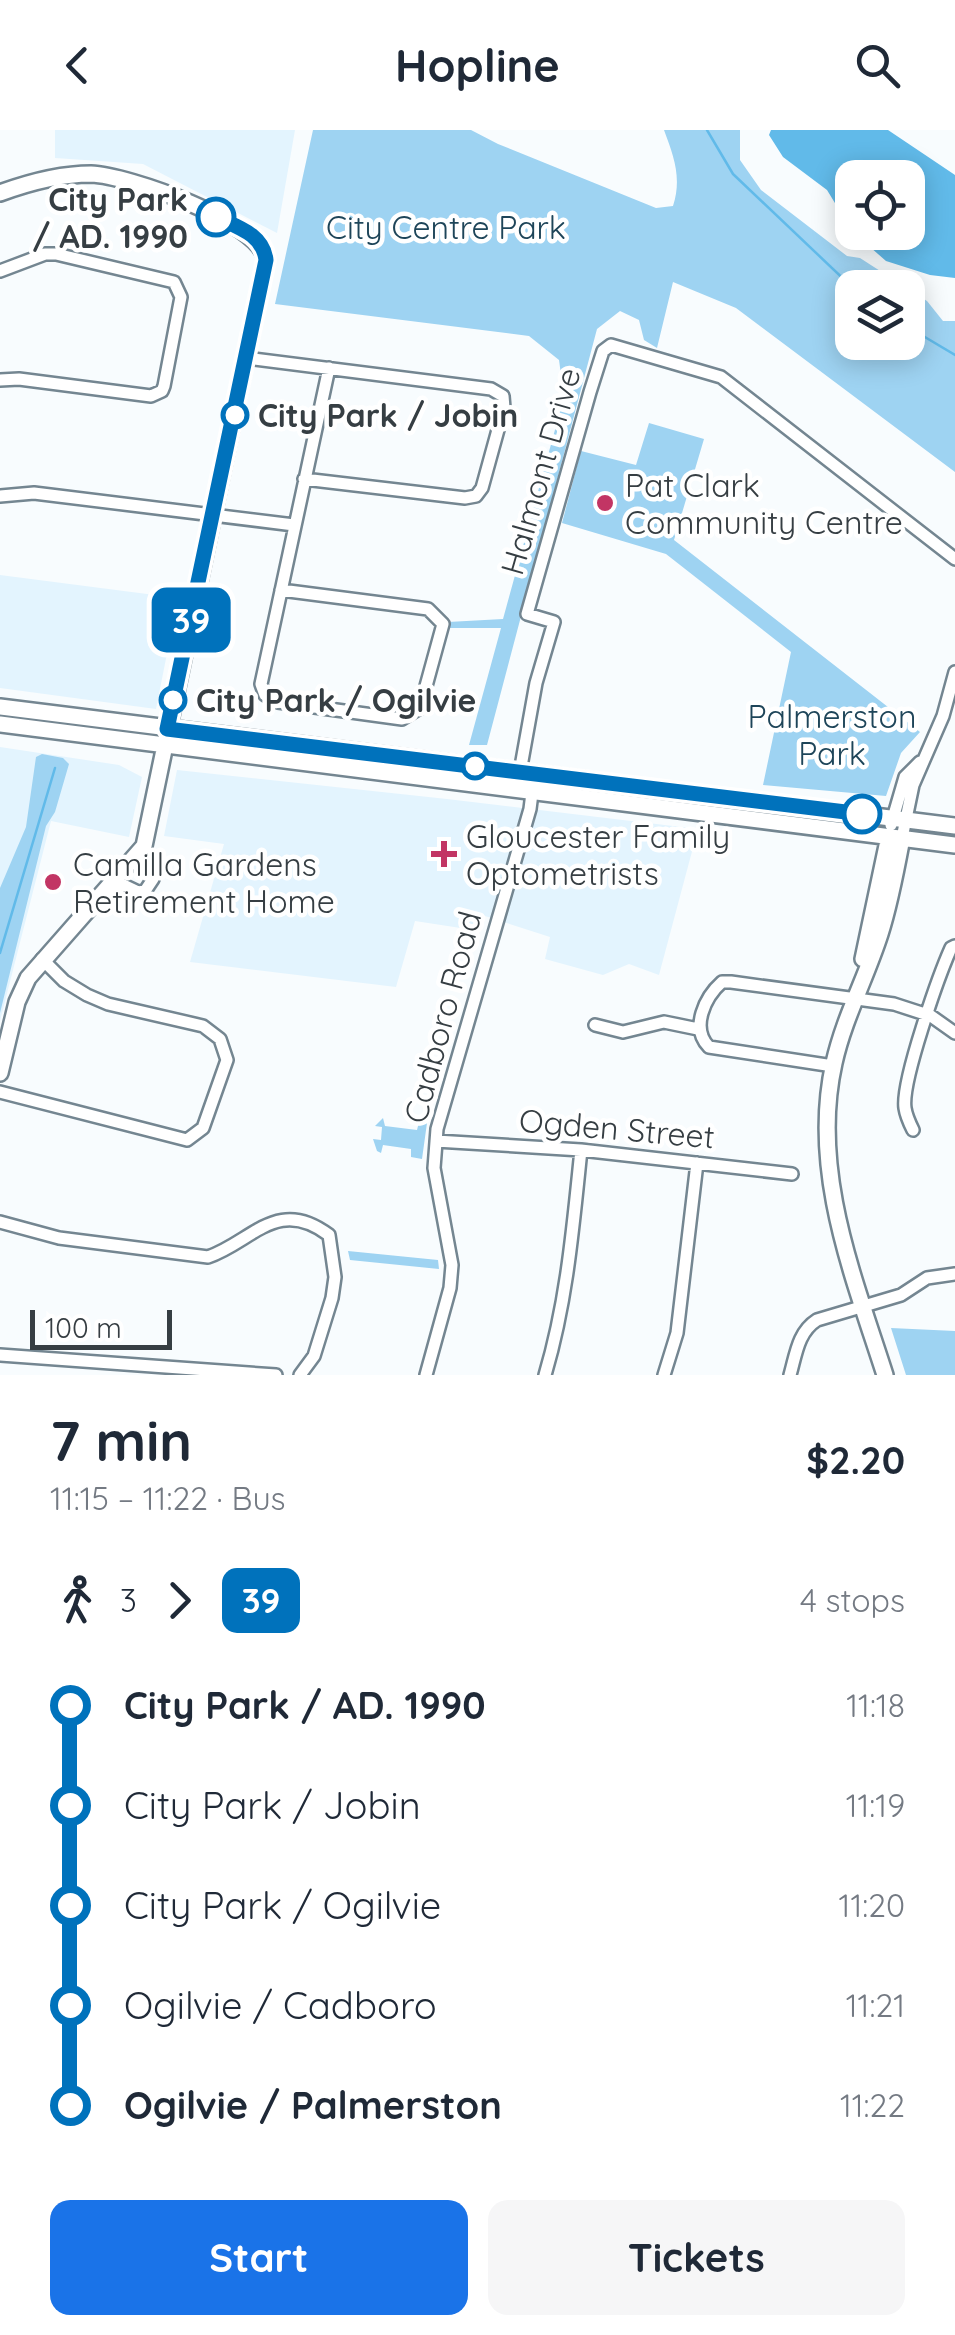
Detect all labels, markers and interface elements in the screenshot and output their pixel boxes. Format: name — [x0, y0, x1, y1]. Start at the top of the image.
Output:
text: Hopline — [395, 37, 560, 93]
icon: back — [50, 38, 105, 93]
icon: search — [850, 38, 905, 93]
map controls — [835, 160, 925, 360]
button: locate — [835, 160, 925, 250]
place label: City Park / AD. 1990 — [32, 179, 188, 256]
marker: City Park / AD. 1990 — [197, 198, 235, 236]
park label: City Centre Park — [326, 207, 566, 247]
button: layers — [835, 270, 925, 360]
street label: Halmont Drive — [491, 363, 589, 579]
place label: City Park / Jobin — [258, 395, 518, 435]
marker: City Park / Jobin — [222, 402, 248, 428]
place label: Pat Clark Community Centre — [625, 465, 903, 542]
marker: Pat Clark Community Centre — [594, 492, 616, 514]
line badge: 39 — [146, 588, 236, 652]
text: 39 — [172, 598, 210, 642]
place label: City Park / Ogilvie — [196, 680, 476, 720]
marker: City Park / Ogilvie — [160, 687, 186, 713]
park label: Palmerston Park — [748, 696, 916, 773]
unlabelled marker — [462, 753, 488, 779]
unlabelled marker — [843, 795, 881, 833]
place label: Gloucester Family Optometrists — [466, 816, 730, 893]
marker: Gloucester Family Optometrists — [431, 841, 457, 867]
place label: Camilla Gardens Retirement Home — [73, 844, 335, 921]
marker: Camilla Gardens Retirement Home — [42, 871, 64, 893]
street label: Cadboro Road — [395, 907, 489, 1127]
street label: Ogden Street — [518, 1100, 716, 1156]
scale bar — [30, 1305, 172, 1350]
text: 100 m — [45, 1310, 122, 1345]
text: 7 min — [50, 1406, 192, 1475]
text: $2.20 — [806, 1436, 905, 1484]
text: 11:15 – 11:22 · Bus — [50, 1478, 286, 1518]
icon: walk — [50, 1573, 105, 1628]
icon: forward — [152, 1573, 207, 1628]
text: 39 — [242, 1578, 280, 1622]
text: 3 — [120, 1580, 137, 1620]
text: 4 stops — [800, 1580, 905, 1620]
text: City Park / AD. 1990 — [124, 1681, 486, 1729]
text: 11:18 — [846, 1685, 905, 1725]
text: City Park / Jobin — [124, 1781, 421, 1829]
text: 11:19 — [846, 1785, 905, 1825]
text: City Park / Ogilvie — [124, 1881, 441, 1929]
text: 11:20 — [839, 1885, 905, 1925]
text: Ogilvie / Cadboro — [124, 1981, 437, 2029]
text: 11:21 — [846, 1985, 905, 2025]
text: Ogilvie / Palmerston — [124, 2081, 502, 2129]
text: 11:22 — [840, 2085, 905, 2125]
button: Start — [50, 2200, 468, 2315]
button: Tickets — [488, 2200, 905, 2315]

